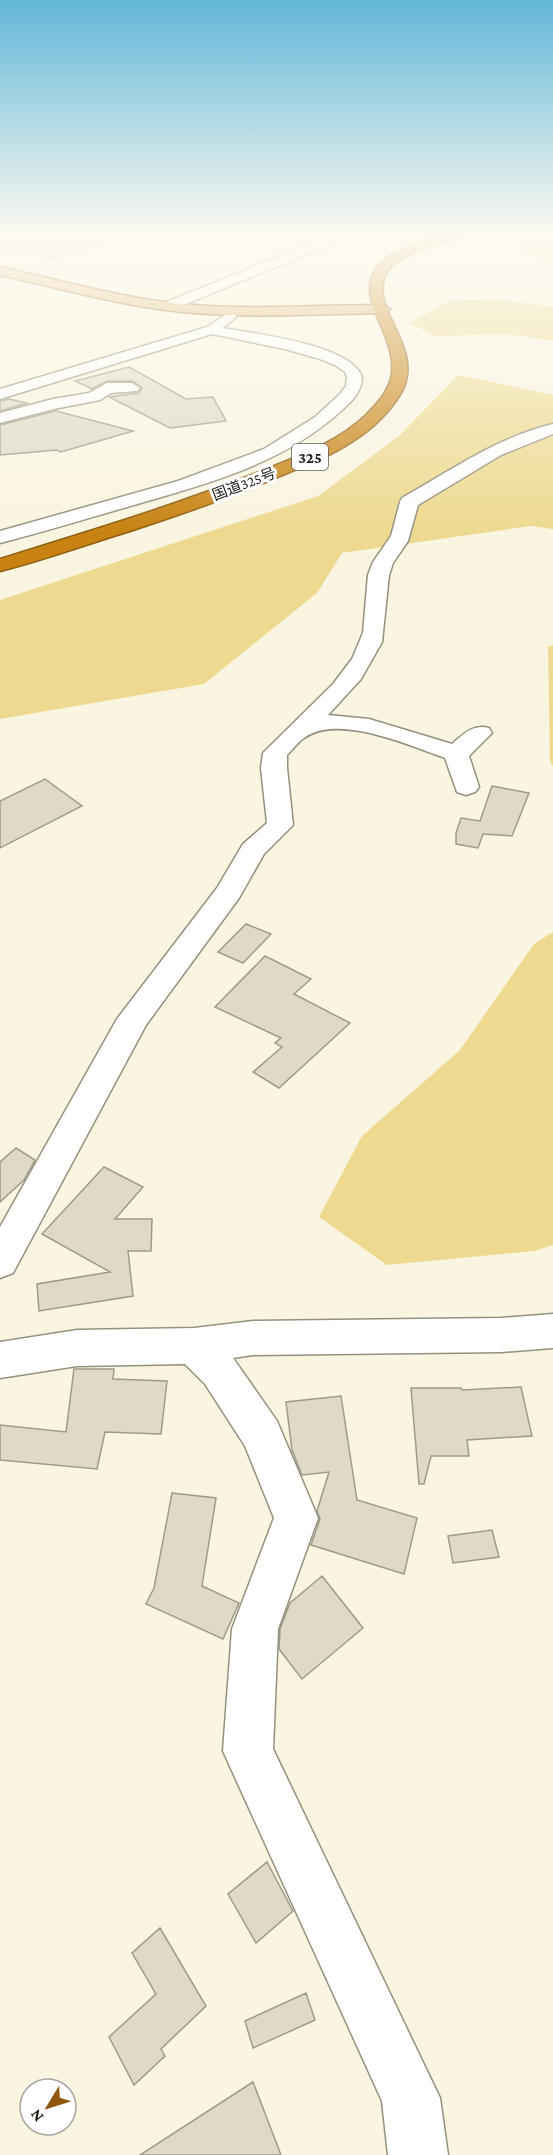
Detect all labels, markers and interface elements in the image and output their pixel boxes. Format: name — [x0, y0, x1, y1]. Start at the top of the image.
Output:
road number: 325 — [292, 444, 328, 470]
street label: 国道325号 — [210, 465, 278, 503]
north arrow — [18, 2077, 78, 2137]
text: N — [26, 2106, 47, 2125]

